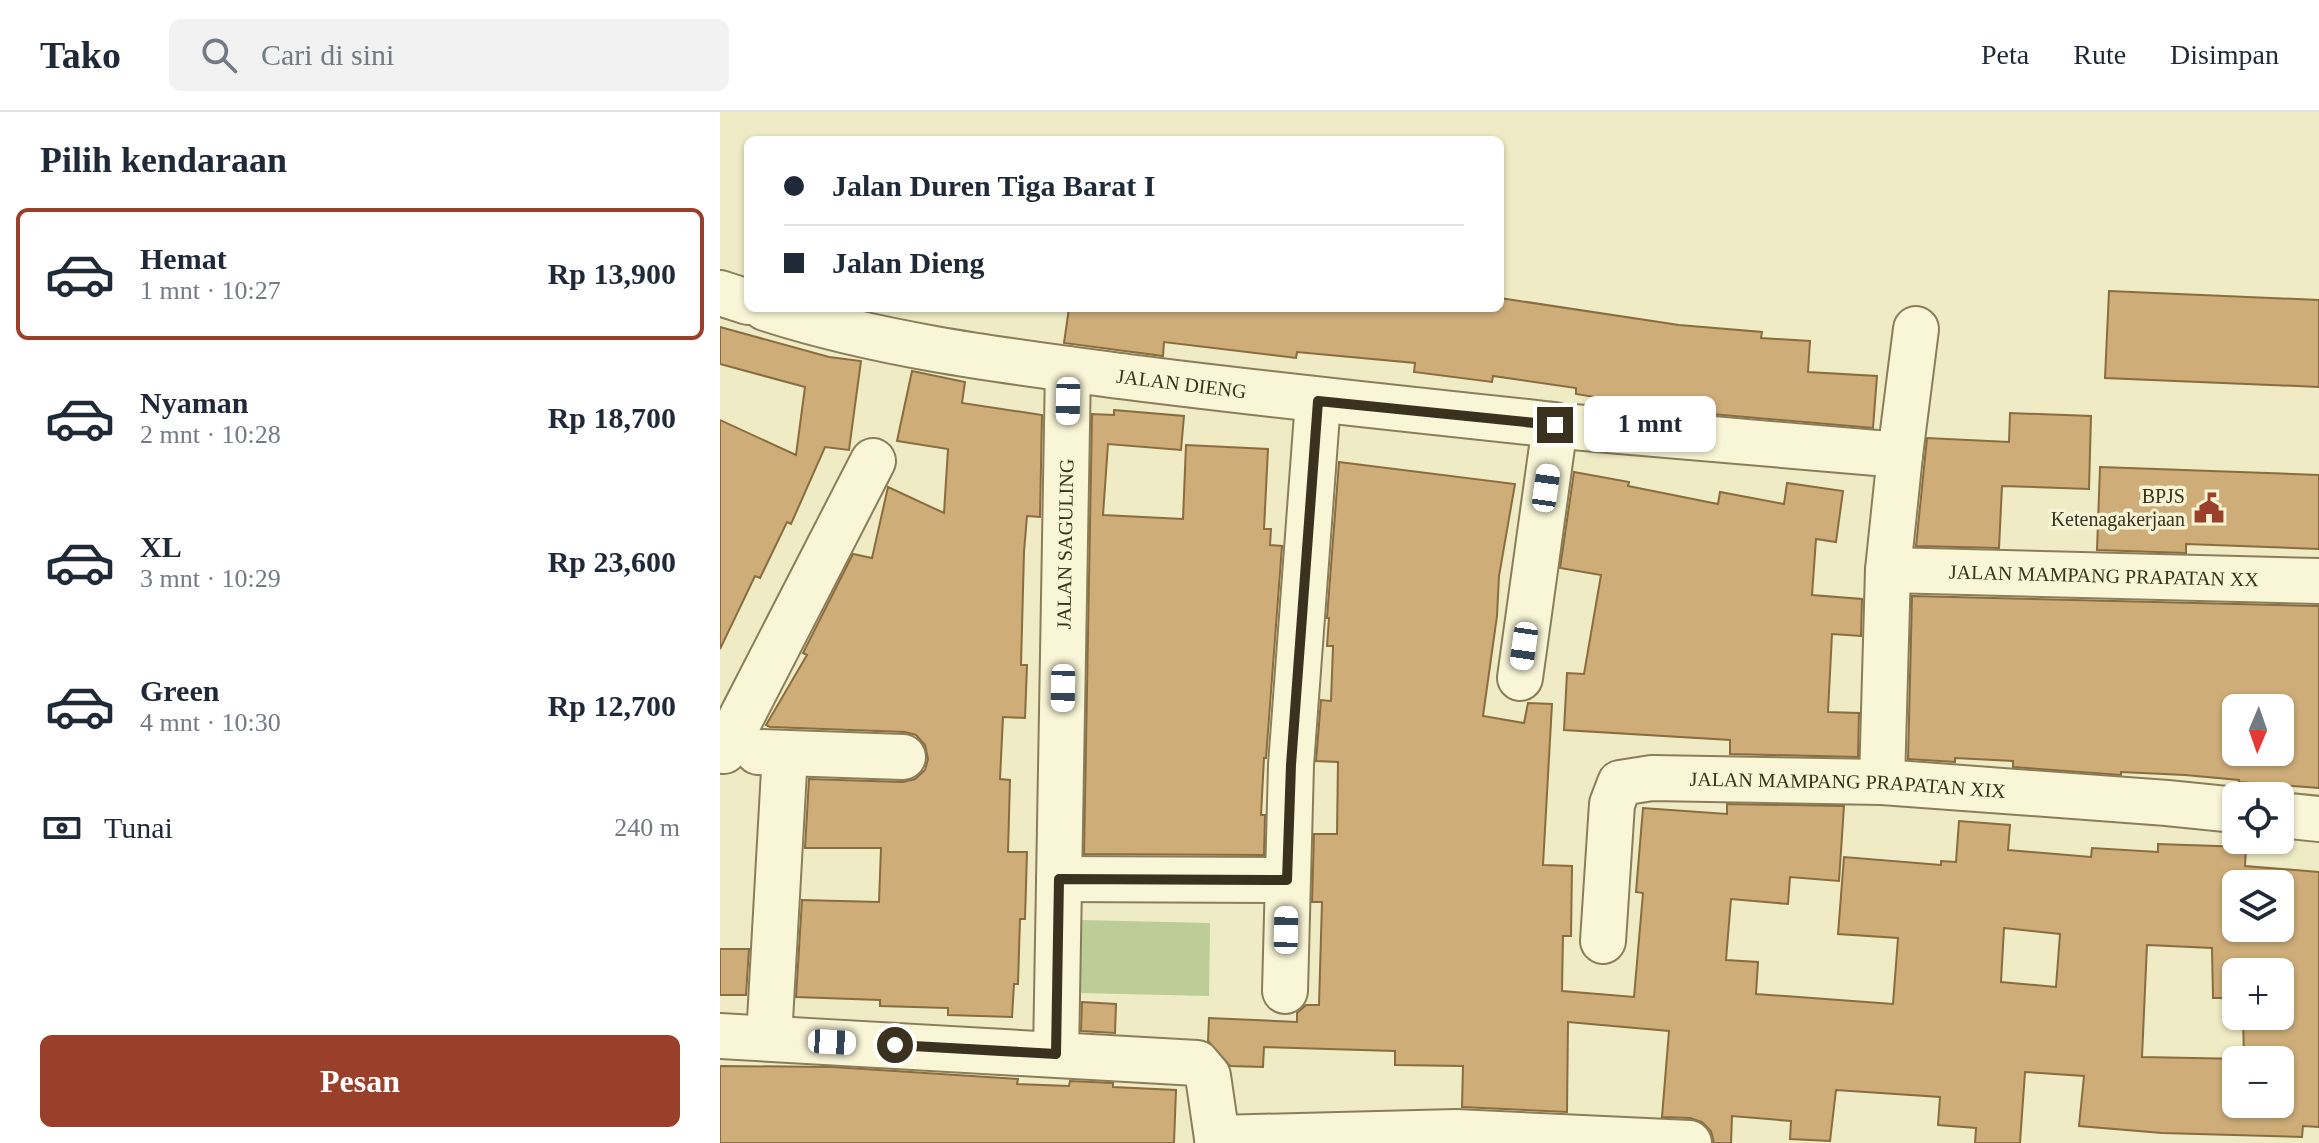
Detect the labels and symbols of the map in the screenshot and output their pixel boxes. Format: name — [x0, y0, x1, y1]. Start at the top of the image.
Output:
street label: JALAN DIENG — [1115, 365, 1248, 402]
car — [1056, 377, 1080, 425]
callout: 1 mnt — [1583, 397, 1715, 453]
route end — [1537, 407, 1573, 443]
street label: JALAN SAGULING — [1052, 459, 1077, 630]
car — [1531, 463, 1561, 513]
place label: BPJS Ketenagakerjaan — [2051, 485, 2185, 531]
public building icon: BPJS Ketenagakerjaan — [2192, 491, 2226, 525]
street label: JALAN MAMPANG PRAPATAN XX — [1949, 561, 2260, 590]
car — [1509, 621, 1539, 671]
car — [1051, 664, 1075, 712]
north arrow — [2222, 694, 2294, 766]
street label: JALAN MAMPANG PRAPATAN XIX — [1689, 768, 2007, 802]
car — [1274, 906, 1298, 954]
route start — [877, 1027, 913, 1063]
car — [807, 1029, 857, 1055]

